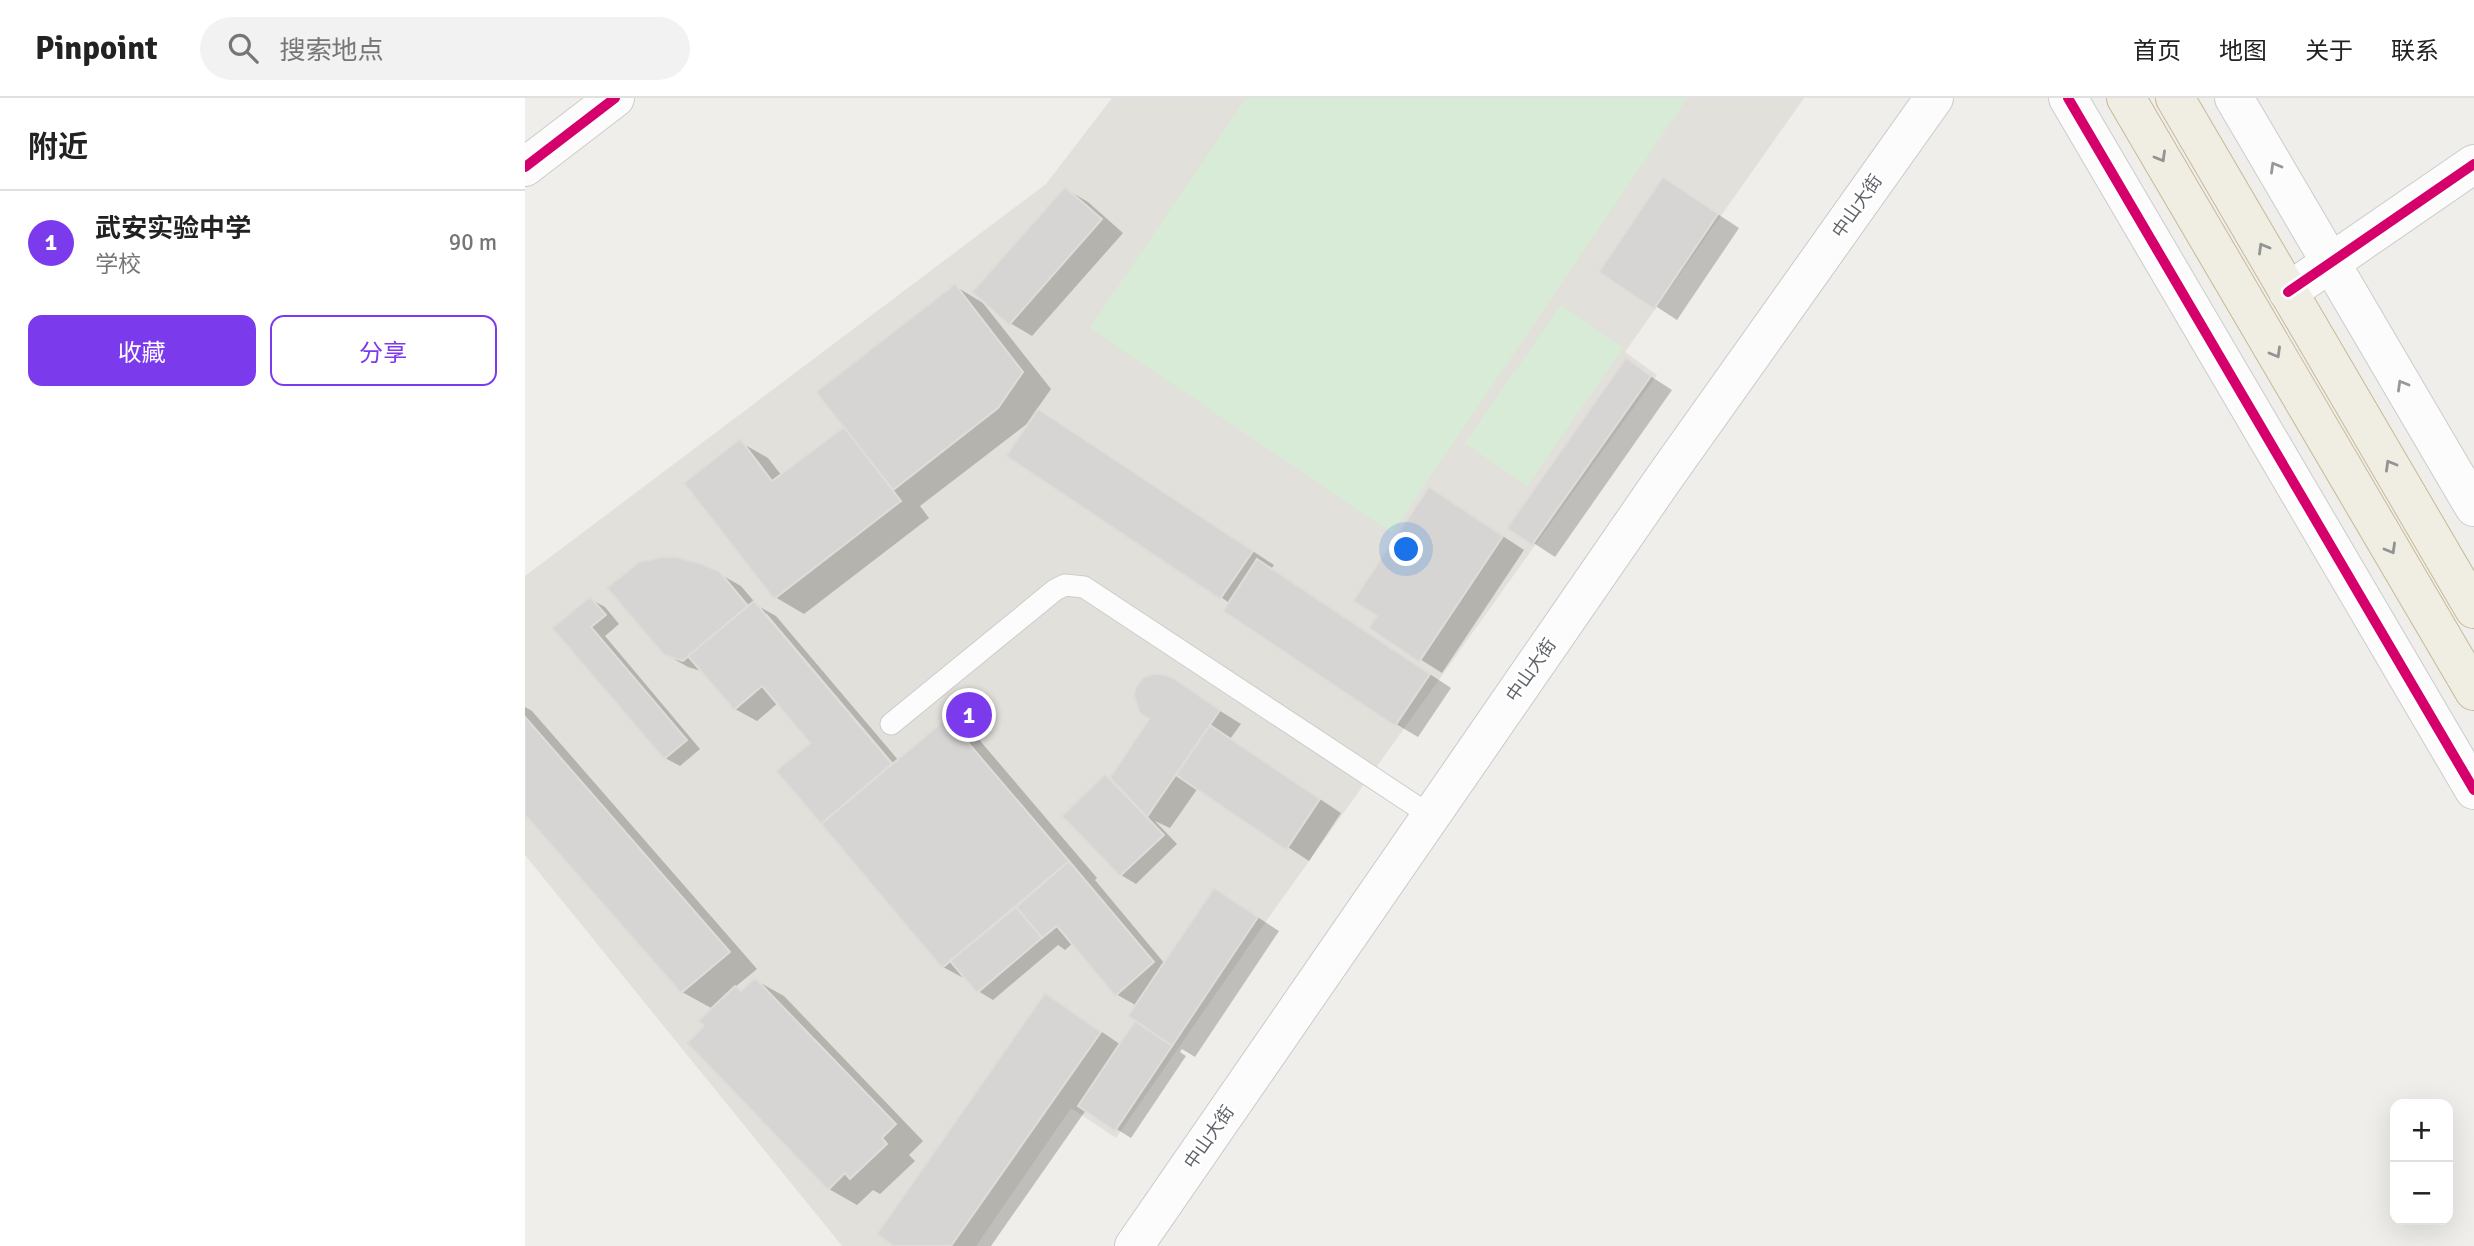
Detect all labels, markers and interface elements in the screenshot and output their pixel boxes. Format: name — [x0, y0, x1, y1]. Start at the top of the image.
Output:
search box — [200, 17, 690, 80]
text: Pinpoint — [35, 28, 158, 69]
icon: search — [224, 29, 262, 67]
text: 搜索地点 — [280, 35, 384, 67]
text: 首页 — [2133, 36, 2181, 66]
text: 地图 — [2219, 36, 2267, 66]
text: 关于 — [2305, 36, 2353, 66]
text: 联系 — [2391, 36, 2439, 66]
text: 附近 — [28, 129, 88, 166]
one-way arrow — [2152, 149, 2165, 162]
one-way arrow — [2270, 162, 2283, 175]
street label: 中山大街 — [1827, 170, 1887, 242]
text: 武安实验中学 — [95, 213, 251, 245]
text: 1 — [45, 228, 57, 257]
text: 90 m — [449, 228, 497, 257]
one-way arrow — [2258, 243, 2271, 255]
text: 学校 — [95, 250, 141, 279]
button: 收藏 — [28, 315, 256, 386]
button: 分享 — [270, 315, 497, 386]
one-way arrow — [2267, 346, 2280, 359]
one-way arrow — [2398, 379, 2411, 392]
one-way arrow — [2385, 460, 2398, 473]
your location — [1389, 532, 1423, 566]
one-way arrow — [2383, 542, 2396, 555]
street label: 中山大街 — [1501, 634, 1561, 706]
pin: 1 — [946, 689, 992, 741]
map controls — [2390, 1099, 2453, 1225]
button: + — [2390, 1099, 2453, 1162]
street label: 中山大街 — [1179, 1101, 1239, 1173]
button: − — [2390, 1162, 2453, 1225]

